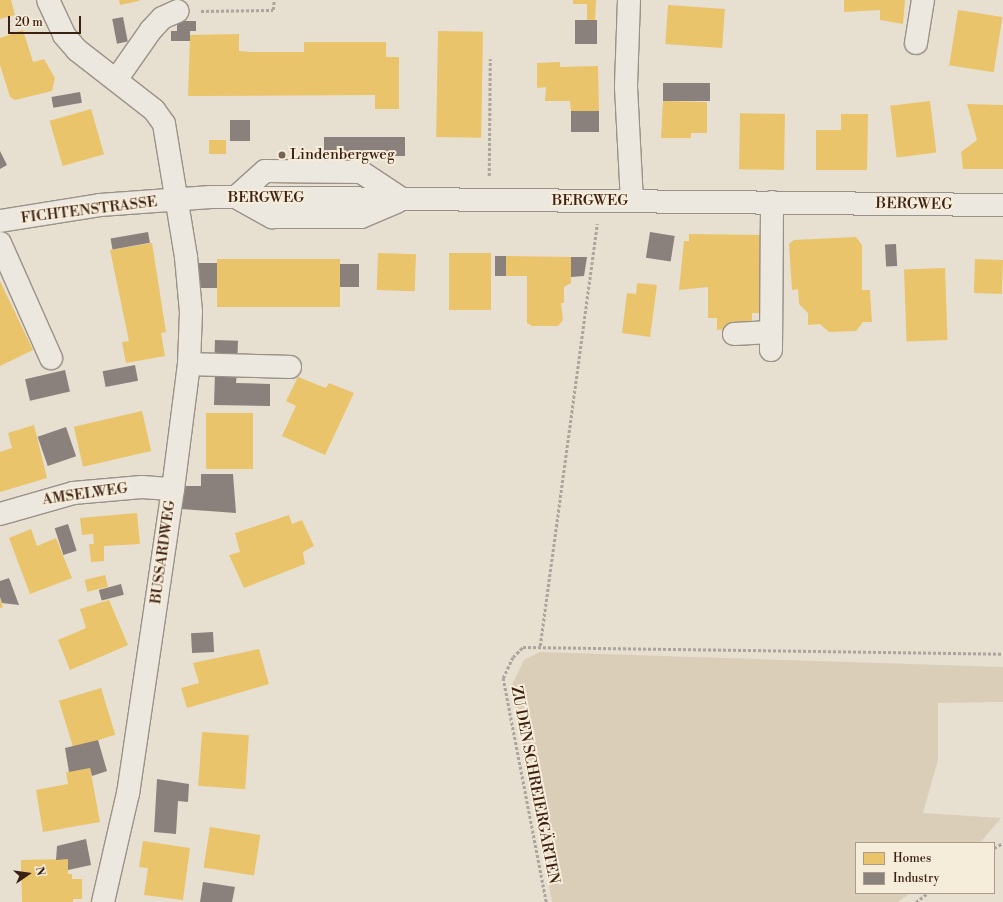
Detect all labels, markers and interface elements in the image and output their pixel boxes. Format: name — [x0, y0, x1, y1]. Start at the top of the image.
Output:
scale bar — [10, 8, 83, 34]
text: 20 m — [15, 15, 43, 30]
place label: Lindenbergweg — [290, 146, 395, 164]
marker: Lindenbergweg — [277, 150, 287, 160]
street label: BERGWEG — [228, 189, 304, 207]
street label: BERGWEG — [552, 192, 628, 210]
street label: FICHTENSTRASSE — [20, 193, 158, 227]
street label: BERGWEG — [876, 194, 952, 214]
street label: AMSELWEG — [41, 479, 129, 509]
street label: BUSSARDWEG — [147, 499, 179, 605]
street label: ZU DEN SCHREIERGÄRTEN — [507, 685, 563, 885]
legend — [855, 842, 995, 894]
text: Homes — [893, 851, 931, 866]
north arrow — [8, 854, 48, 894]
text: N — [32, 865, 47, 877]
text: Industry — [893, 871, 939, 886]

